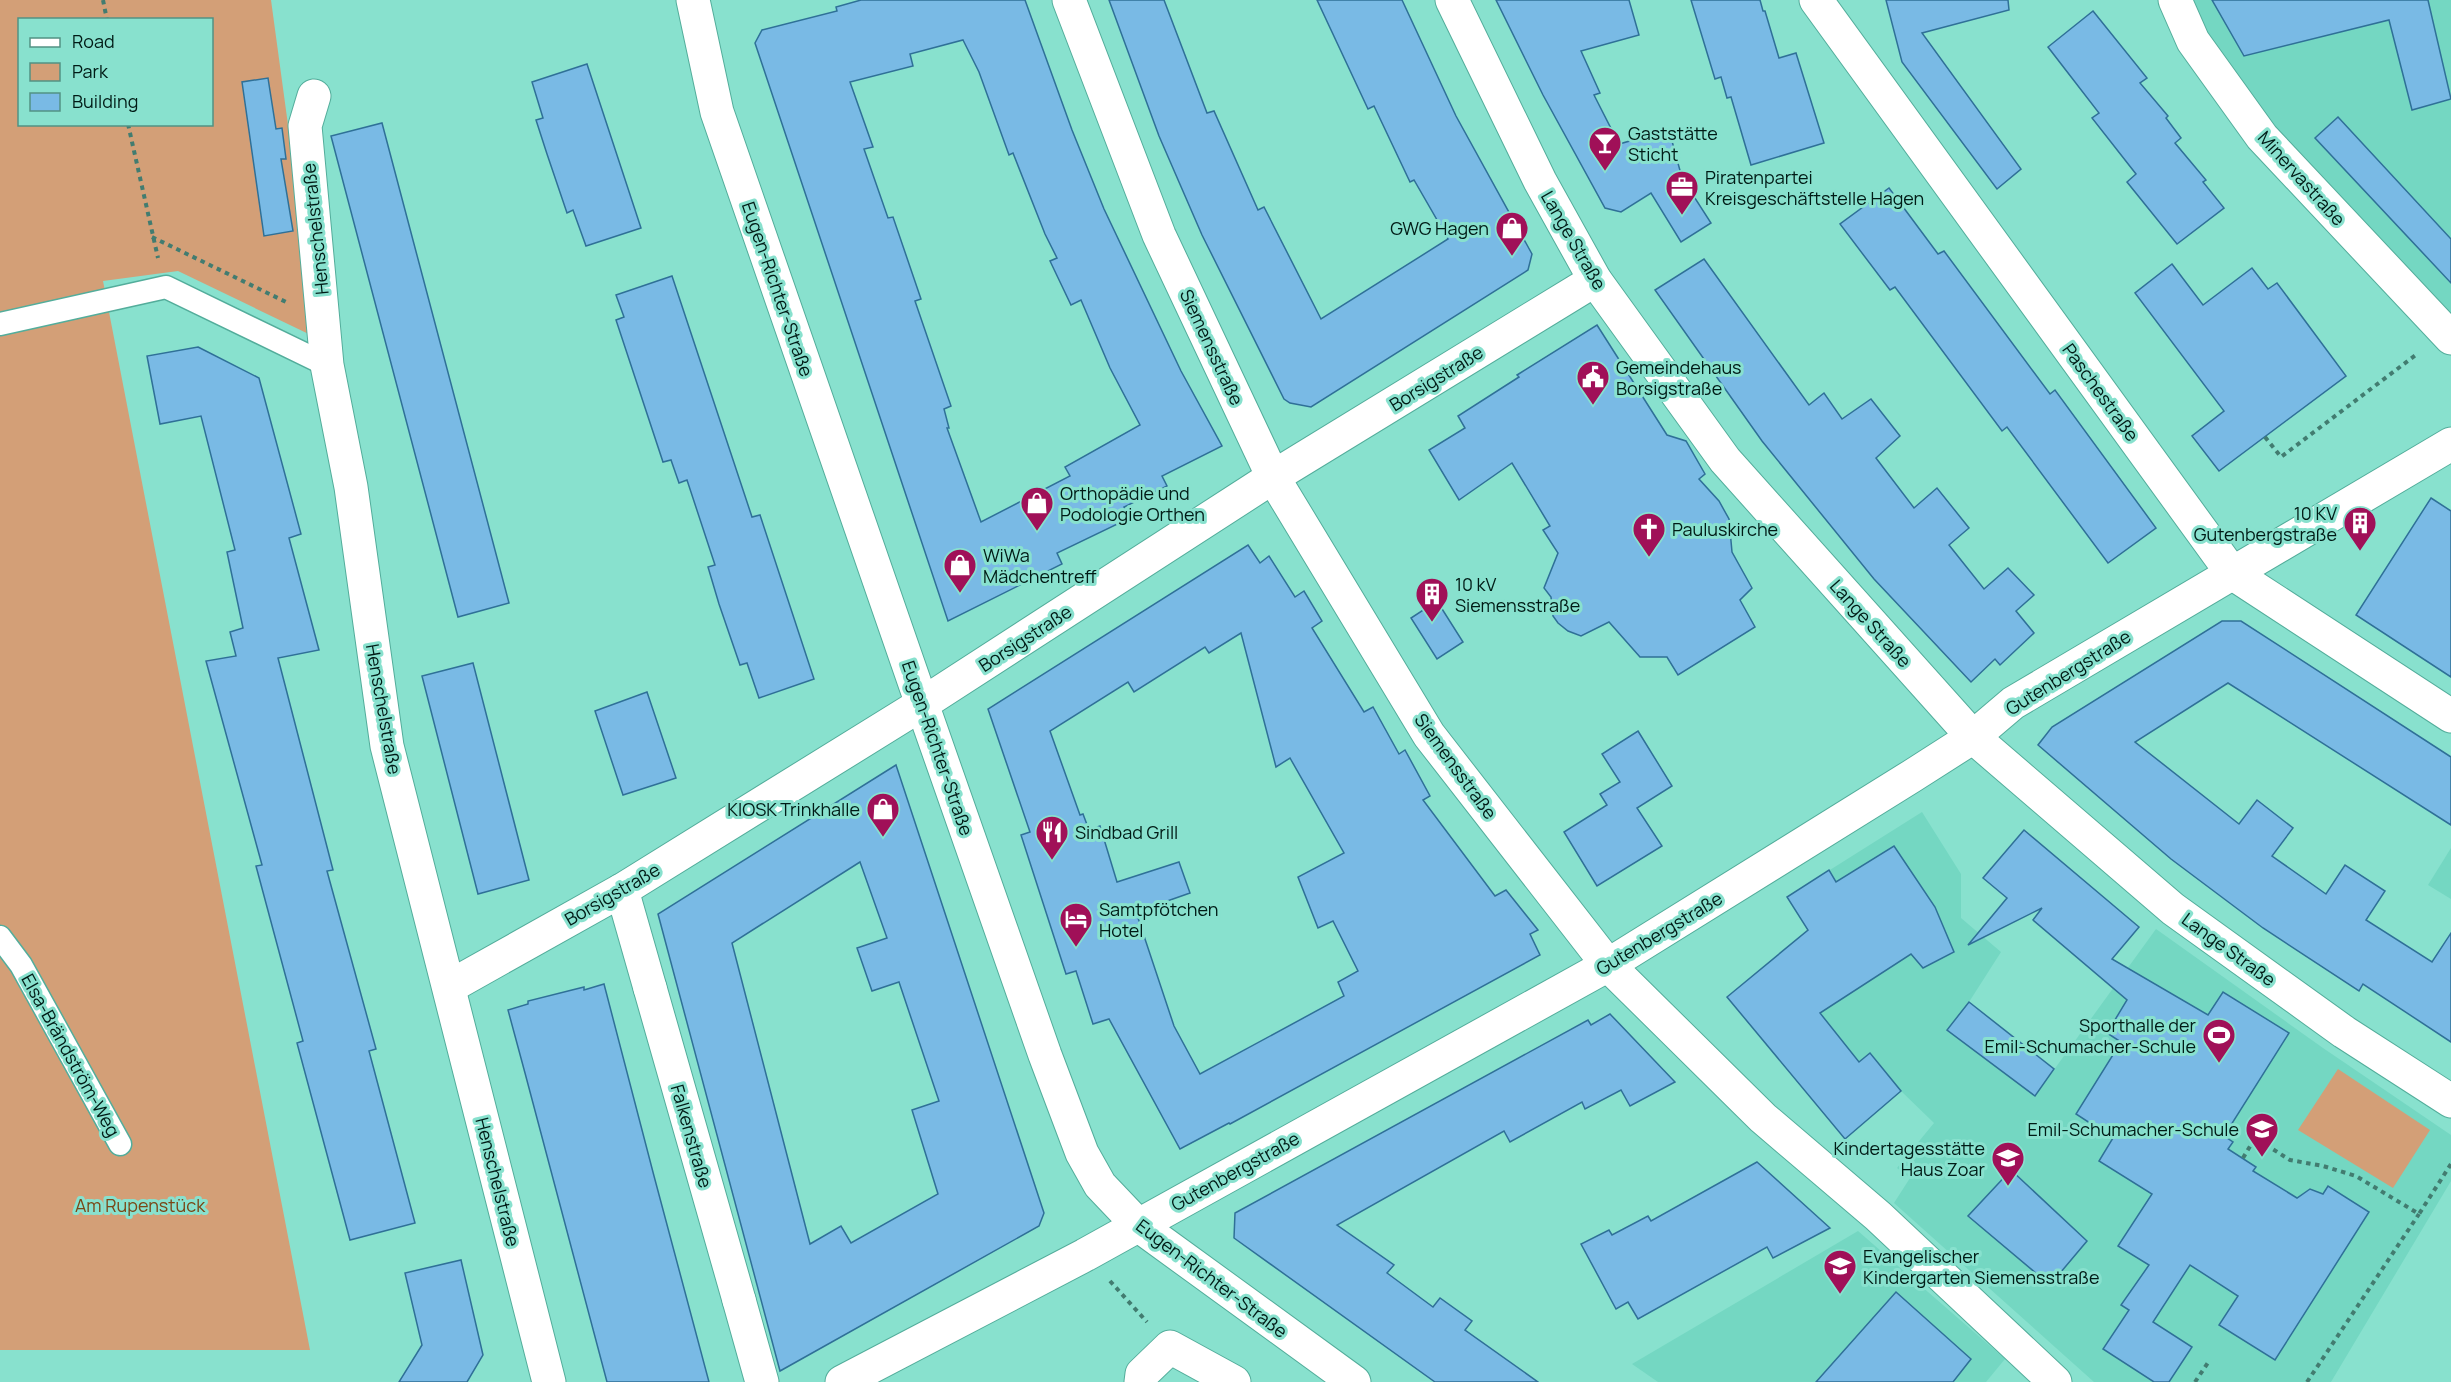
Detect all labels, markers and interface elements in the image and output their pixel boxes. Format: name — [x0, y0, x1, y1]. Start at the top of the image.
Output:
legend — [18, 18, 213, 126]
text: Road — [72, 29, 115, 53]
text: Park — [72, 59, 109, 83]
text: Building — [72, 89, 138, 113]
place label: Gaststätte Sticht — [1628, 121, 1718, 166]
bar icon: Gaststätte Sticht — [1587, 125, 1623, 172]
street label: Minervastraße — [2253, 126, 2351, 230]
street label: Henschelstraße — [296, 162, 334, 296]
place label: Piratenpartei Kreisgeschäftstelle Hagen — [1705, 165, 1924, 210]
office icon: Piratenpartei Kreisgeschäftstelle Hagen — [1664, 169, 1700, 216]
street label: Lange Straße — [1536, 186, 1612, 294]
street label: Eugen-Richter-Straße — [737, 198, 819, 380]
shop icon: GWG Hagen — [1494, 210, 1530, 257]
place label: GWG Hagen — [1390, 216, 1489, 240]
street label: Siemensstraße — [1175, 285, 1249, 409]
street label: Paschestraße — [2057, 338, 2145, 446]
street label: Borsigstraße — [1385, 340, 1487, 416]
place label: Gemeindehaus Borsigstraße — [1616, 355, 1742, 400]
public building icon: Gemeindehaus Borsigstraße — [1575, 359, 1611, 406]
place label: Orthopädie und Podologie Orthen — [1060, 481, 1205, 526]
shop icon: Orthopädie und Podologie Orthen — [1019, 485, 1055, 532]
place label: 10 KV Gutenbergstraße — [2194, 501, 2337, 546]
building icon: 10 KV Gutenbergstraße — [2342, 505, 2378, 552]
church icon: Pauluskirche — [1631, 511, 1667, 558]
place label: Pauluskirche — [1672, 517, 1778, 541]
place label: WiWa Mädchentreff — [983, 543, 1096, 588]
shop icon: WiWa Mädchentreff — [942, 547, 978, 594]
place label: 10 kV Siemensstraße — [1455, 572, 1580, 617]
street label: Lange Straße — [1825, 574, 1917, 672]
building icon: 10 kV Siemensstraße — [1414, 576, 1450, 623]
street label: Borsigstraße — [974, 599, 1076, 677]
street label: Gutenbergstraße — [2001, 624, 2135, 720]
street label: Henschelstraße — [361, 642, 407, 776]
street label: Eugen-Richter-Straße — [897, 657, 979, 839]
street label: Siemensstraße — [1409, 708, 1503, 824]
shop icon: KIOSK Trinkhalle — [865, 791, 901, 838]
place label: KIOSK Trinkhalle — [727, 797, 860, 821]
restaurant icon: Sindbad Grill — [1034, 814, 1070, 861]
place label: Sindbad Grill — [1075, 820, 1178, 844]
street label: Borsigstraße — [560, 857, 664, 931]
street label: Gutenbergstraße — [1591, 886, 1727, 980]
place label: Samtpfötchen Hotel — [1099, 897, 1218, 942]
hotel icon: Samtpfötchen Hotel — [1058, 901, 1094, 948]
street label: Lange Straße — [2177, 907, 2281, 991]
street label: Elsa-Brändström-Weg — [16, 969, 126, 1141]
place label: Sporthalle der Emil-Schumacher-Schule — [1984, 1013, 2197, 1058]
sports icon: Sporthalle der Emil-Schumacher-Schule — [2201, 1017, 2237, 1064]
street label: Falkenstraße — [666, 1081, 718, 1191]
school or university icon: Emil-Schumacher-Schule — [2244, 1111, 2280, 1158]
street label: Henschelstraße — [470, 1115, 526, 1249]
place label: Emil-Schumacher-Schule — [2027, 1117, 2239, 1141]
street label: Gutenbergstraße — [1167, 1126, 1303, 1216]
place label: Kindertagesstätte Haus Zoar — [1833, 1136, 1986, 1181]
school or university icon: Kindertagesstätte Haus Zoar — [1990, 1140, 2026, 1187]
park label: Am Rupenstück — [75, 1193, 206, 1217]
street label: Eugen-Richter-Straße — [1132, 1213, 1292, 1343]
place label: Evangelischer Kindergarten Siemensstraße — [1863, 1244, 2100, 1289]
school or university icon: Evangelischer Kindergarten Siemensstraße — [1822, 1248, 1858, 1295]

